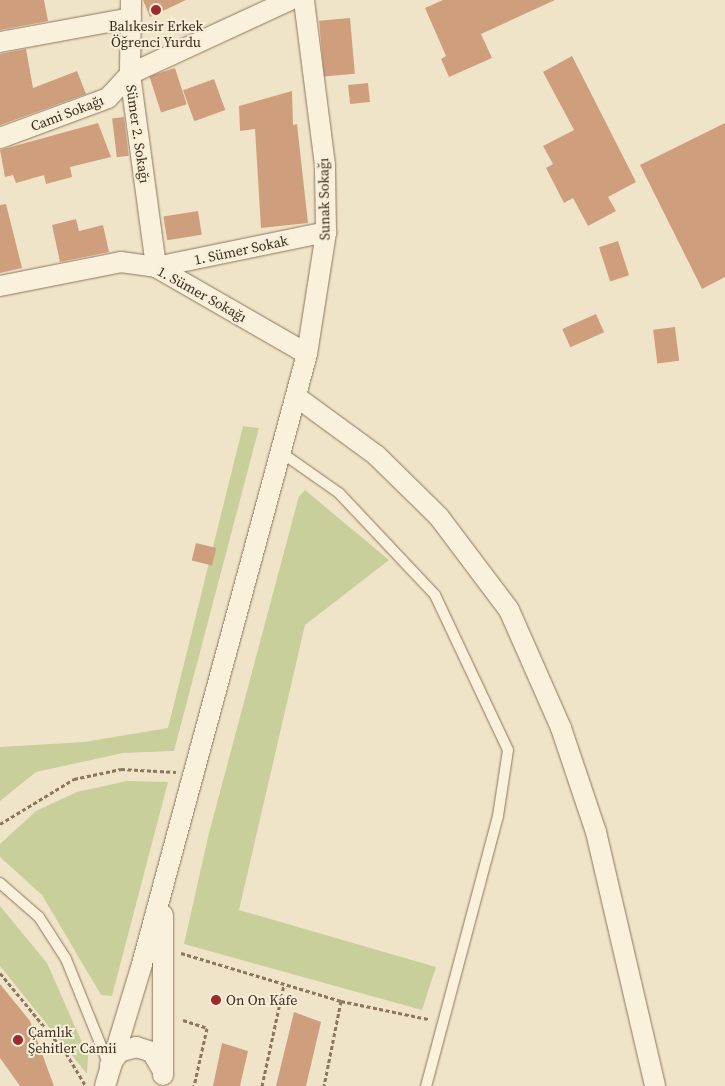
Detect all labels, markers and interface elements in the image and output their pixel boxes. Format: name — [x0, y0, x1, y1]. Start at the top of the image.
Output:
marker: Balıkesir Erkek Öğrenci Yurdu — [150, 4, 162, 16]
place label: Balıkesir Erkek Öğrenci Yurdu — [109, 18, 203, 50]
street label: Sümer 2. Sokağı — [123, 84, 153, 184]
street label: Cami Sokağı — [28, 91, 106, 135]
street label: Sunak Sokağı — [315, 158, 333, 240]
street label: 1. Sümer Sokak — [192, 232, 290, 268]
street label: 1. Sümer Sokağı — [154, 263, 250, 325]
place label: On On Kafe — [226, 992, 297, 1008]
marker: On On Kafe — [210, 994, 222, 1006]
place label: Çamlık Şehitler Camii — [28, 1024, 117, 1056]
marker: Çamlık Şehitler Camii — [12, 1034, 24, 1046]

